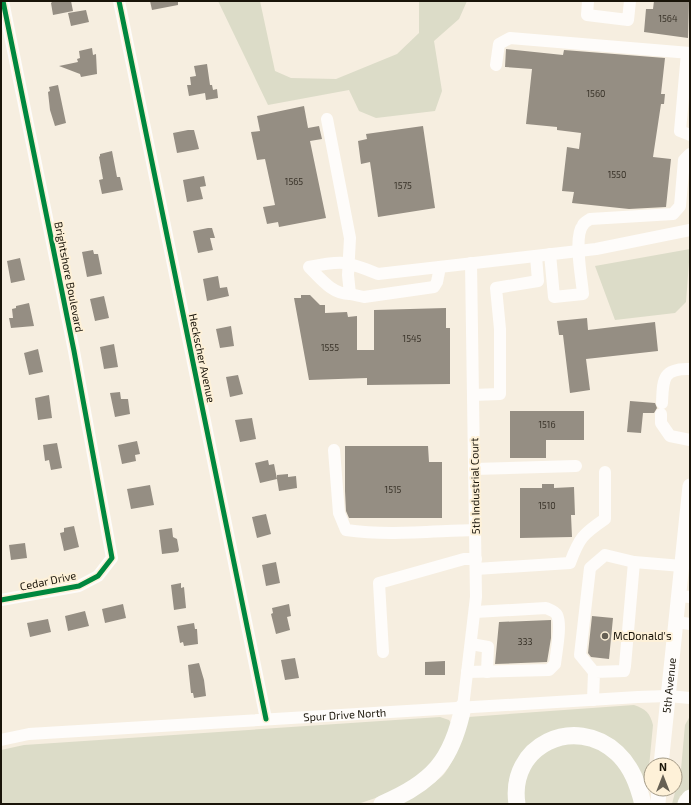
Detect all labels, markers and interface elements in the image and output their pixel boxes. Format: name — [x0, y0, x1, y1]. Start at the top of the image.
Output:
house number: 1564 — [658, 13, 678, 24]
house number: 1560 — [587, 88, 605, 99]
house number: 1550 — [608, 169, 626, 180]
house number: 1565 — [285, 176, 303, 187]
house number: 1575 — [394, 180, 412, 191]
street label: Brightshore Boulevard — [52, 220, 87, 333]
street label: Heckscher Avenue — [187, 312, 218, 404]
house number: 1545 — [403, 333, 422, 344]
house number: 1555 — [321, 342, 339, 353]
house number: 1516 — [538, 419, 556, 430]
street label: 5th Industrial Court — [467, 438, 482, 534]
house number: 1515 — [385, 484, 402, 495]
house number: 1510 — [538, 500, 556, 511]
street label: Cedar Drive — [19, 568, 77, 593]
place label: McDonald's — [613, 629, 672, 642]
marker: McDonald's — [600, 631, 610, 641]
house number: 333 — [517, 636, 533, 647]
street label: 5th Avenue — [659, 657, 678, 714]
street label: Spur Drive North — [303, 705, 387, 723]
north arrow — [643, 757, 683, 797]
text: N — [659, 760, 667, 773]

